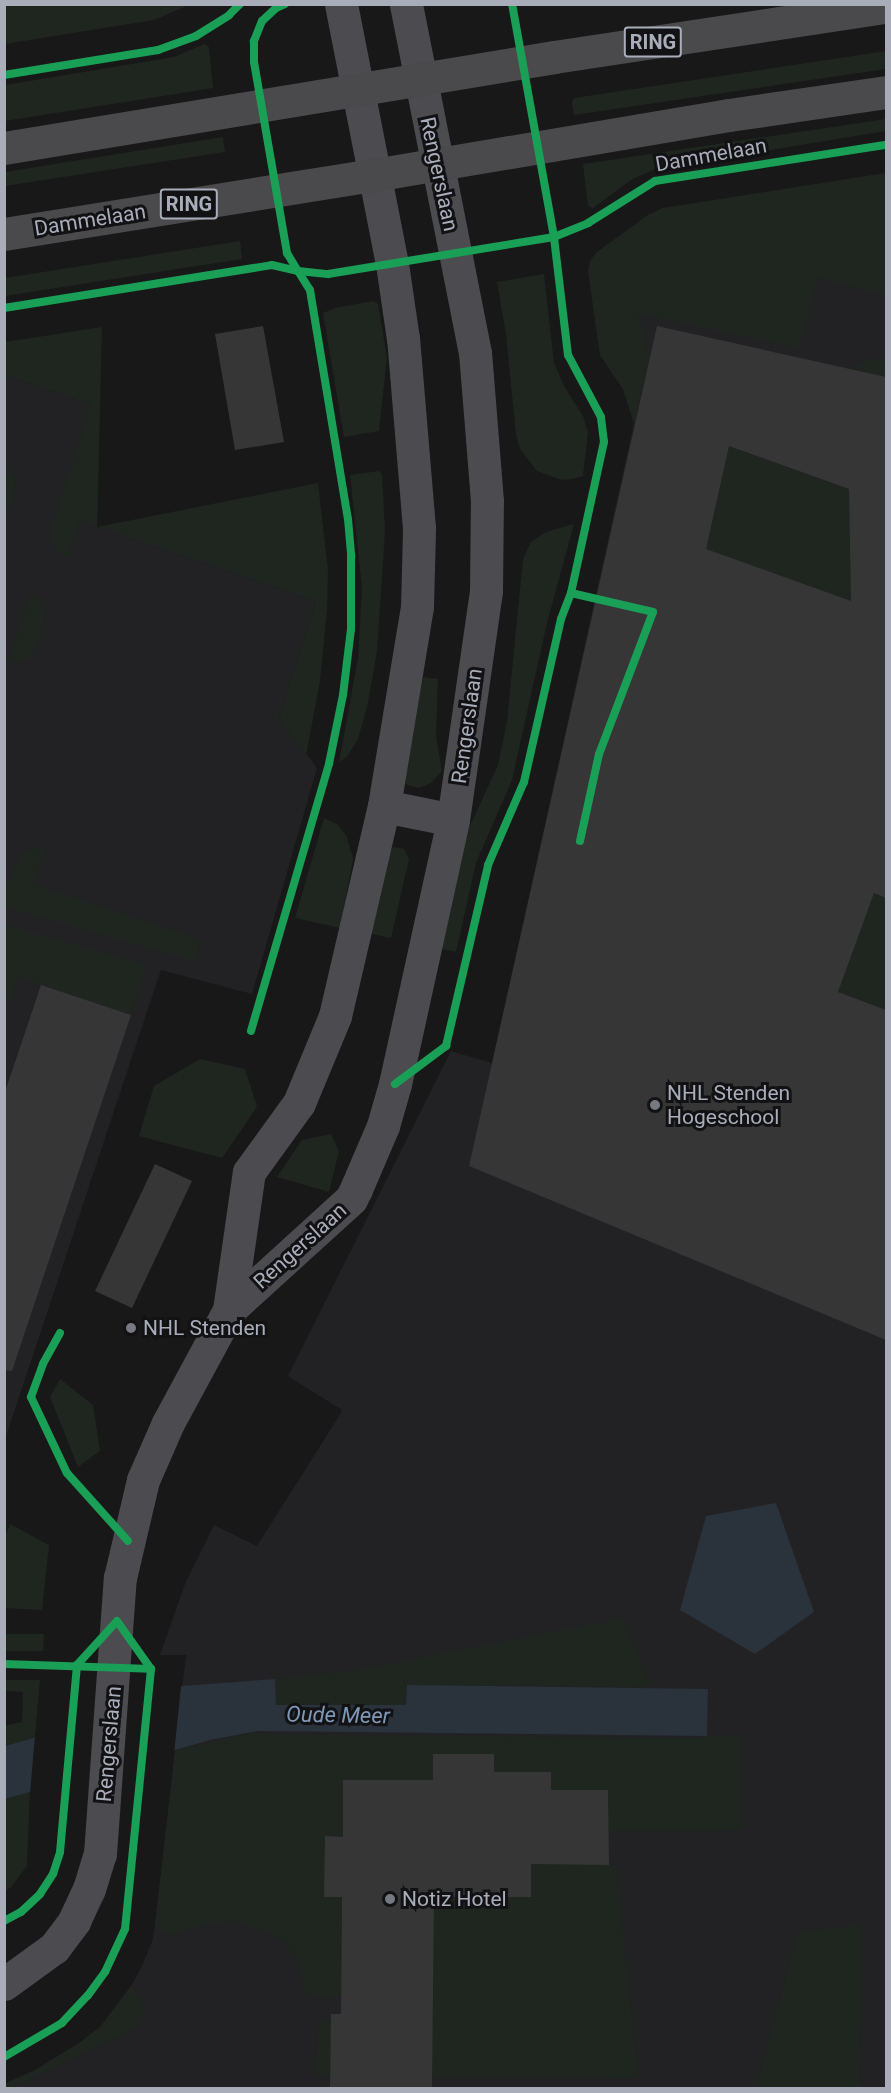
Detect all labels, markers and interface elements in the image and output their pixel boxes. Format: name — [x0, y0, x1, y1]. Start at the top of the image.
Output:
road number: RING — [623, 25, 683, 59]
street label: Rengerslaan — [415, 115, 463, 233]
street label: Dammelaan — [653, 133, 769, 177]
road number: RING — [159, 187, 219, 221]
street label: Dammelaan — [32, 199, 148, 241]
street label: Rengerslaan — [446, 667, 488, 785]
place label: NHL Stenden Hogeschool — [667, 1080, 790, 1130]
marker: NHL Stenden Hogeschool — [648, 1098, 662, 1112]
street label: Rengerslaan — [248, 1198, 352, 1294]
place label: NHL Stenden — [143, 1315, 266, 1341]
marker: NHL Stenden — [124, 1321, 138, 1335]
street label: Rengerslaan — [91, 1685, 127, 1803]
water label: Oude Meer — [286, 1701, 390, 1729]
place label: Notiz Hotel — [402, 1886, 507, 1912]
marker: Notiz Hotel — [383, 1892, 397, 1906]

